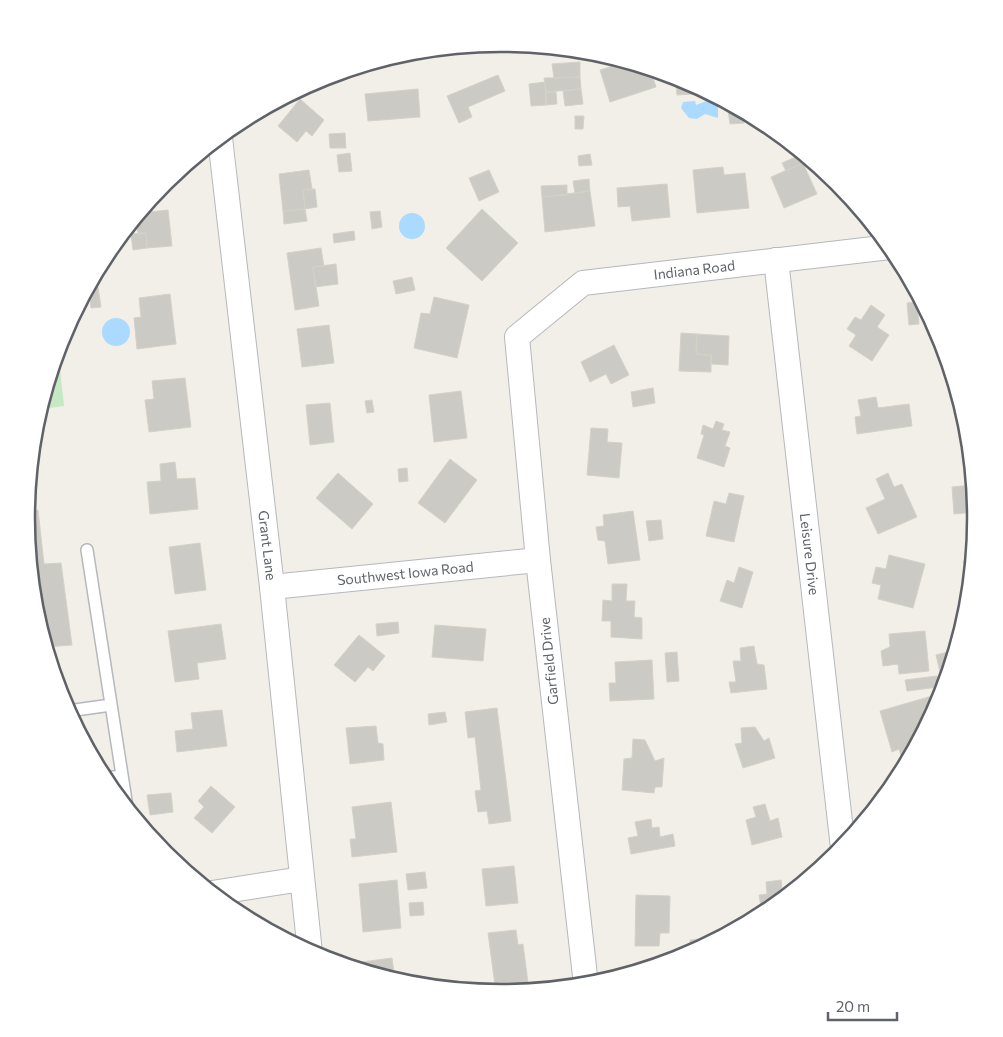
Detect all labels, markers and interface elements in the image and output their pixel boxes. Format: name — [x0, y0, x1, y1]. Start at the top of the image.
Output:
street label: Indiana Road — [653, 256, 736, 283]
street label: Grant Lane — [255, 509, 280, 581]
street label: Leisure Drive — [797, 512, 823, 596]
street label: Southwest Iowa Road — [336, 558, 474, 588]
street label: Garfield Drive — [535, 616, 562, 706]
scale bar — [828, 990, 897, 1022]
text: 20 m — [836, 997, 870, 1015]

